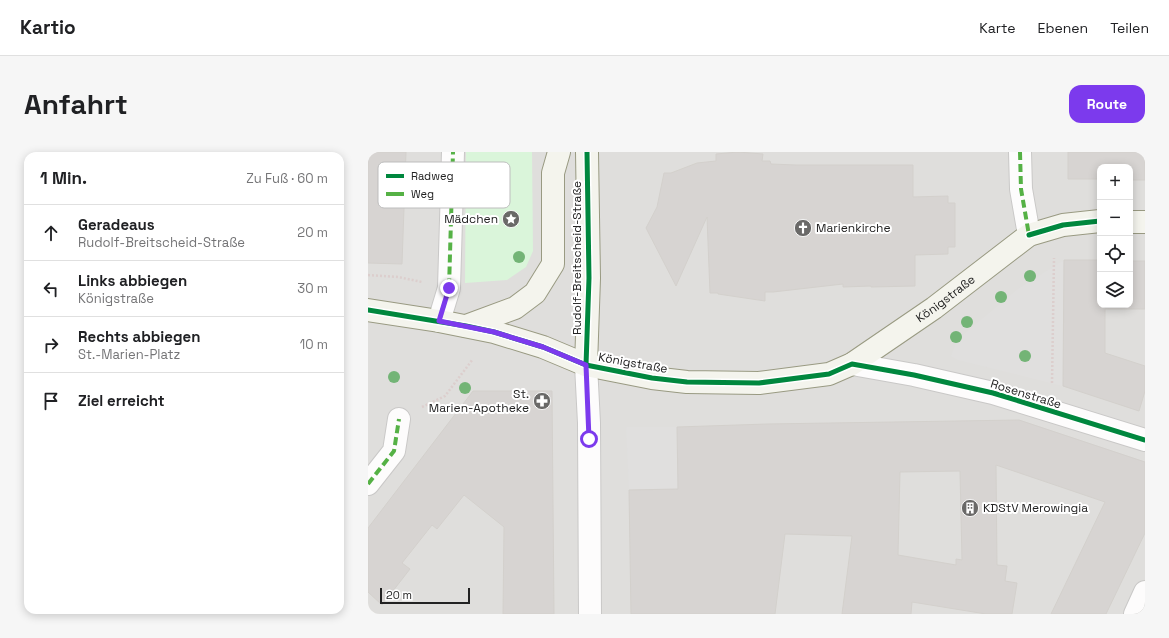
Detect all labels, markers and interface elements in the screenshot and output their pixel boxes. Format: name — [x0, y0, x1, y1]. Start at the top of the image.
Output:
text: Kartio — [20, 15, 76, 40]
text: Karte — [979, 19, 1016, 37]
text: Ebenen — [1038, 19, 1088, 37]
text: Teilen — [1110, 19, 1149, 37]
button: Route — [1069, 85, 1145, 123]
text: Anfahrt — [24, 86, 128, 122]
legend — [378, 162, 510, 208]
map controls — [1097, 164, 1133, 308]
button: + — [1097, 164, 1133, 200]
text: 1 Min. — [40, 167, 87, 189]
text: Radweg — [411, 169, 453, 183]
text: Zu Fuß · 60 m — [246, 170, 328, 187]
street label: Rudolf-Breitscheid-Straße — [569, 181, 585, 335]
text: Weg — [411, 187, 434, 201]
button: − — [1097, 200, 1133, 236]
place icon: Mädchen — [501, 209, 521, 229]
place label: Mädchen — [444, 211, 498, 227]
text: Geradeaus — [78, 215, 155, 234]
church icon: Marienkirche — [793, 218, 813, 238]
place label: Marienkirche — [816, 220, 891, 236]
icon: ahead — [40, 222, 62, 244]
text: 20 m — [297, 224, 328, 241]
text: Rudolf-Breitscheid-Straße — [78, 234, 245, 251]
button: locate — [1097, 236, 1133, 272]
text: Links abbiegen — [78, 271, 187, 290]
street label: Königstraße — [913, 271, 978, 326]
button: layers — [1097, 272, 1133, 308]
icon: left — [40, 278, 62, 300]
route end — [440, 279, 458, 297]
text: 30 m — [297, 280, 328, 297]
text: Königstraße — [78, 290, 154, 307]
text: Rechts abbiegen — [78, 327, 200, 346]
icon: right — [40, 334, 62, 356]
text: 10 m — [300, 336, 328, 353]
text: St.-Marien-Platz — [78, 346, 180, 363]
street label: Königstraße — [597, 349, 669, 377]
street label: Rosenstraße — [989, 376, 1063, 412]
place label: St. Marien-Apotheke — [429, 386, 529, 416]
icon: arrive — [40, 390, 62, 412]
text: Ziel erreicht — [78, 391, 165, 410]
pharmacy icon: St. Marien-Apotheke — [532, 391, 552, 411]
route start — [580, 430, 598, 448]
building icon: KDStV Merowingia — [960, 498, 980, 518]
place label: KDStV Merowingia — [983, 500, 1088, 516]
scale bar — [380, 586, 470, 605]
text: 20 m — [386, 588, 412, 602]

